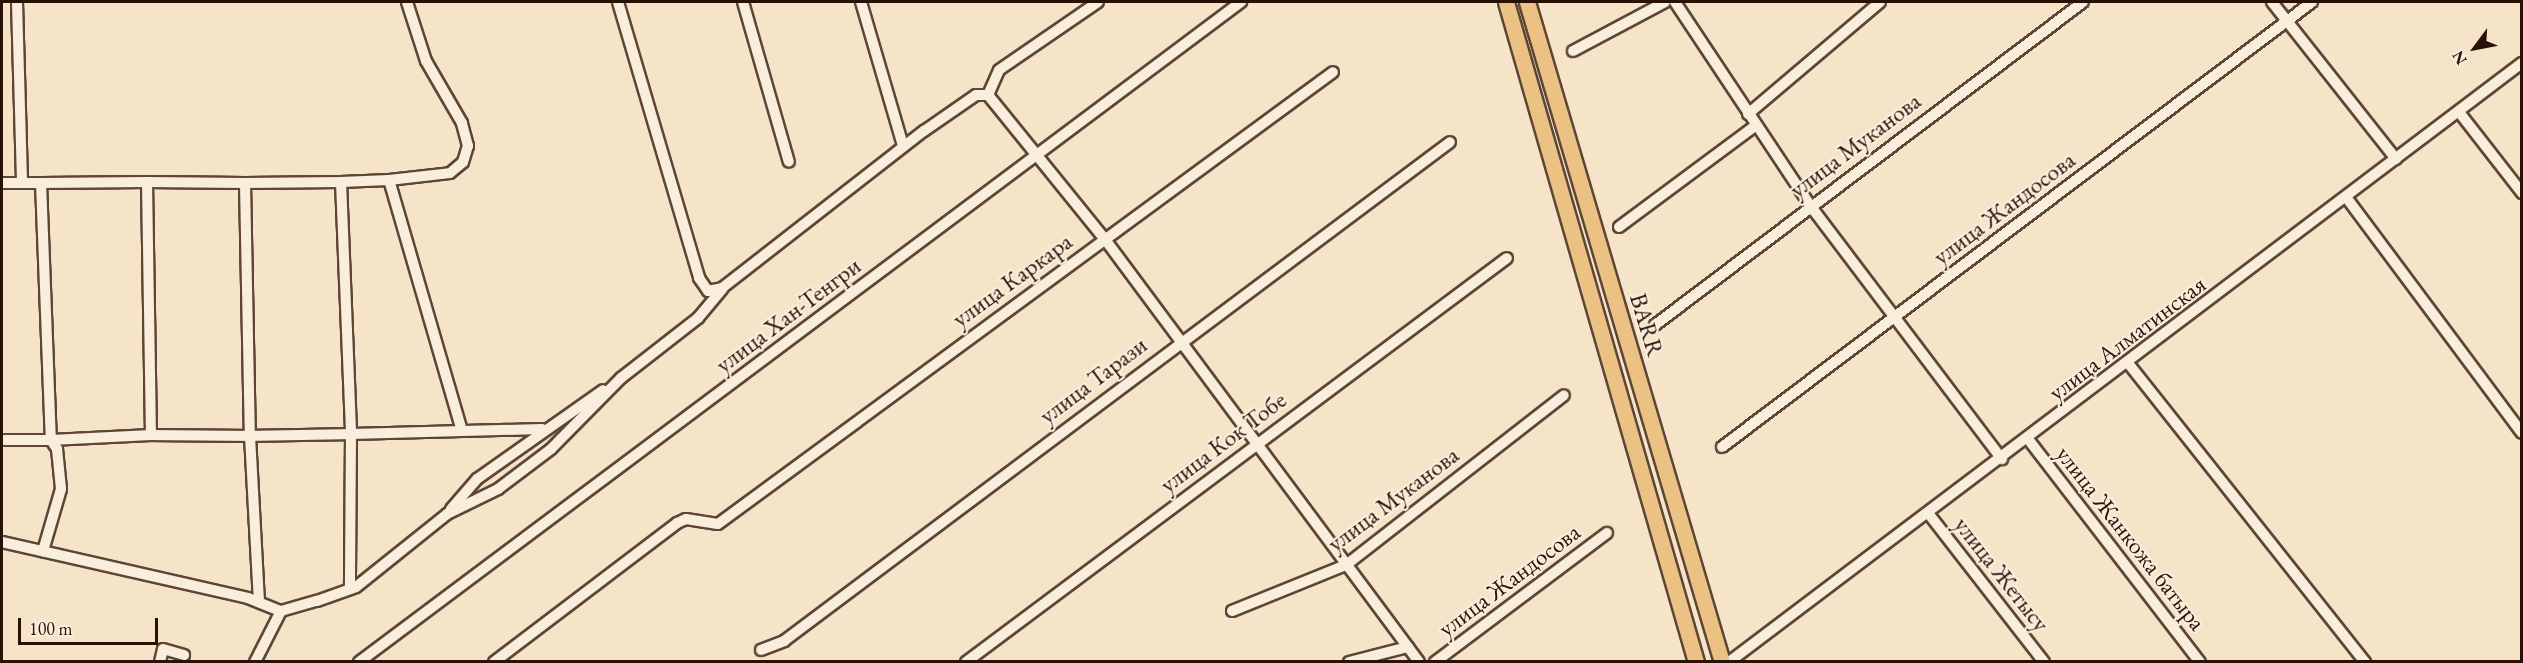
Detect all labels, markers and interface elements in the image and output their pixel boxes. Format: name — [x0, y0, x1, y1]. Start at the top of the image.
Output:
north arrow — [2445, 18, 2505, 78]
text: N — [2447, 47, 2472, 69]
street label: улица Муканова — [1784, 86, 1926, 204]
street label: улица Жандосова — [1927, 145, 2081, 271]
street label: улица Каркара — [947, 227, 1077, 333]
street label: улица Хан-Тенгри — [710, 251, 866, 379]
street label: улица Алматинская — [2043, 270, 2211, 406]
street label: BARR — [1624, 290, 1670, 360]
street label: улица Тарази — [1034, 330, 1152, 430]
street label: улица Кок Тобе — [1154, 385, 1292, 499]
street label: улица Муканова — [1322, 440, 1464, 558]
street label: улица Жанкожа батыра — [2050, 440, 2212, 636]
street label: улица Жетысу — [1948, 511, 2056, 637]
street label: улица Жандосова — [1432, 517, 1586, 643]
scale bar — [21, 606, 160, 644]
text: 100 m — [29, 617, 73, 640]

